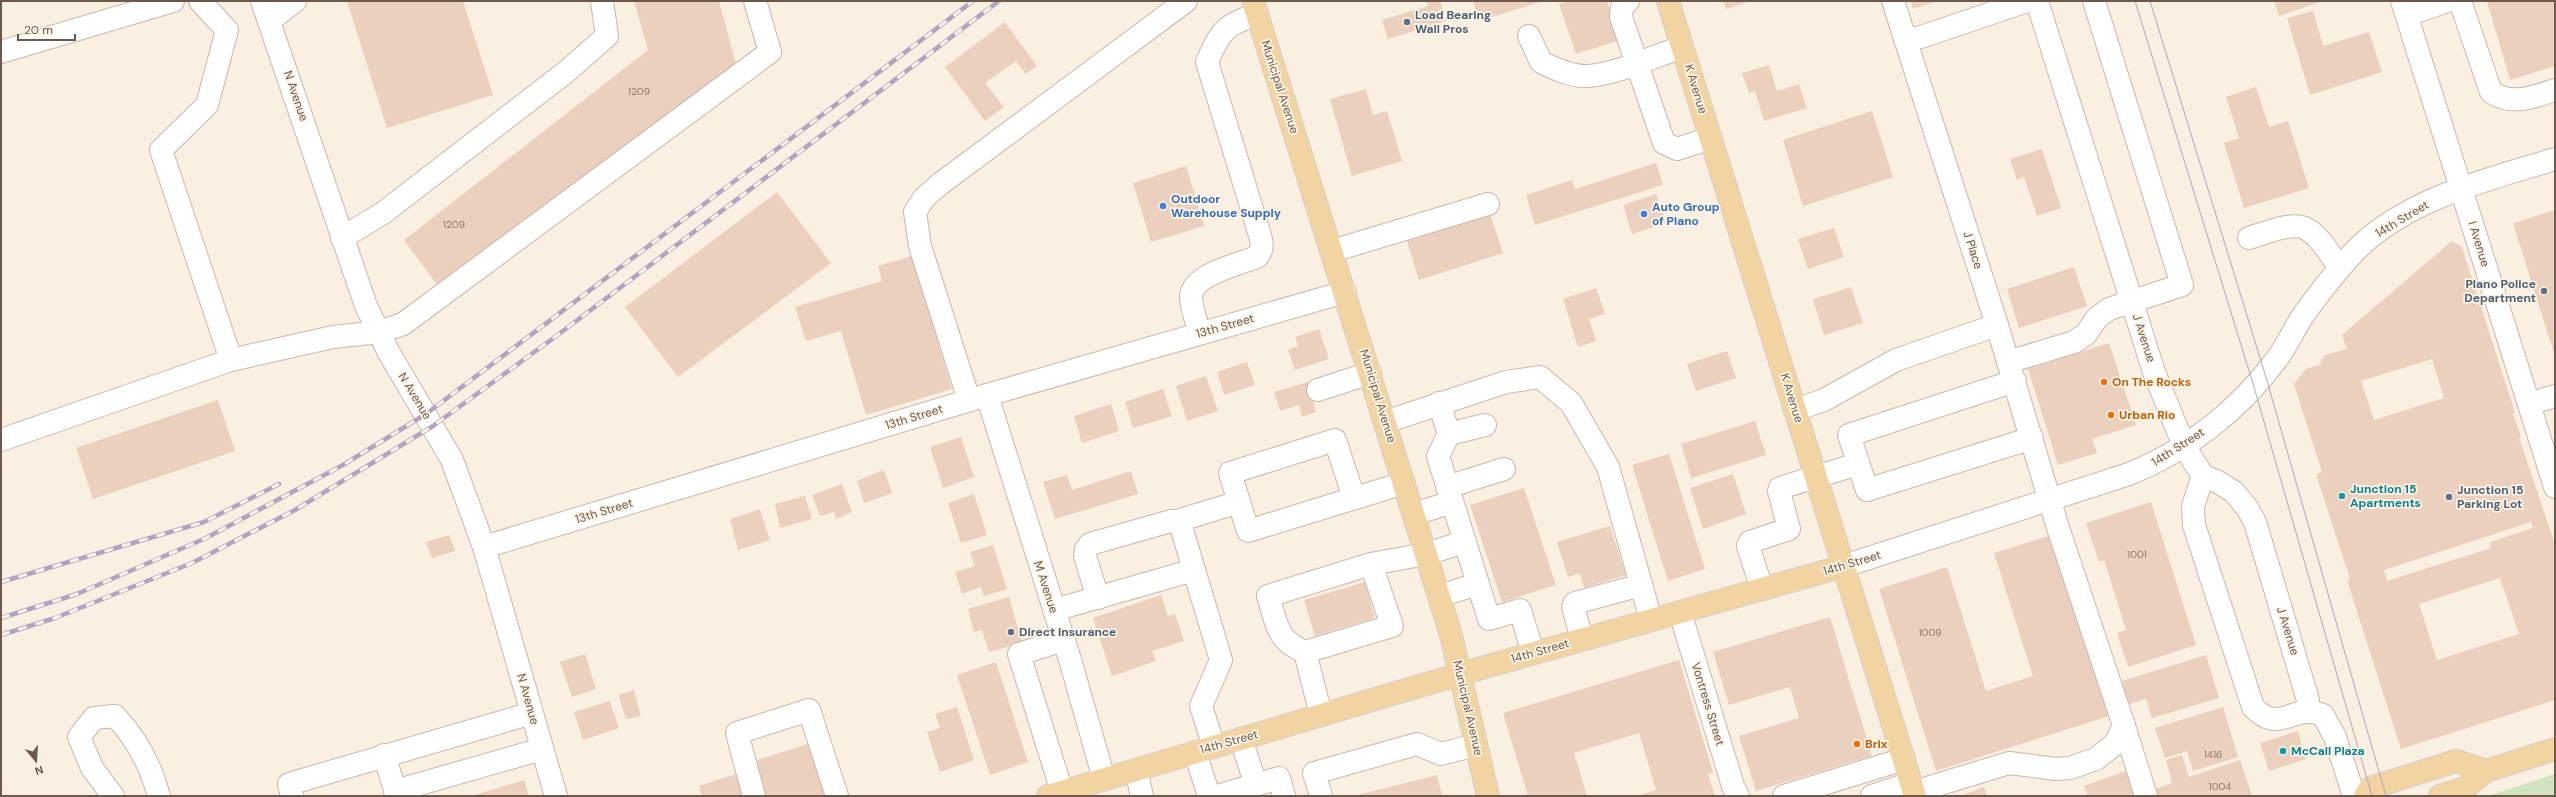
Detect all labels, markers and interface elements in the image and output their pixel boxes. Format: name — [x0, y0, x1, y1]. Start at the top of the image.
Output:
place label: Load Bearing Wall Pros — [1415, 7, 1491, 37]
scale bar — [18, 16, 75, 42]
marker: Load Bearing Wall Pros — [1402, 17, 1412, 27]
text: 20 m — [24, 22, 53, 38]
street label: Municipal Avenue — [1257, 38, 1303, 136]
street label: K Avenue — [1681, 62, 1711, 116]
street label: N Avenue — [280, 69, 312, 123]
house number: 1209 — [628, 85, 650, 98]
place label: Outdoor Warehouse Supply — [1171, 191, 1282, 221]
street label: 14th Street — [2372, 197, 2432, 241]
place label: Auto Group of Plano — [1652, 199, 1720, 229]
marker: Outdoor Warehouse Supply — [1158, 201, 1168, 211]
marker: Auto Group of Plano — [1639, 209, 1649, 219]
house number: 1209 — [443, 218, 465, 231]
street label: I Avenue — [2465, 219, 2494, 269]
street label: J Place — [1959, 229, 1987, 271]
place label: Plano Police Department — [2464, 276, 2536, 306]
marker: Plano Police Department — [2539, 286, 2549, 296]
street label: 13th Street — [1194, 310, 1256, 342]
street label: J Avenue — [2129, 312, 2159, 364]
street label: Municipal Avenue — [1356, 347, 1400, 445]
street label: N Avenue — [395, 369, 435, 423]
street label: K Avenue — [1777, 371, 1807, 425]
place label: On The Rocks — [2112, 374, 2191, 390]
marker: On The Rocks — [2099, 377, 2109, 387]
street label: 13th Street — [883, 401, 945, 433]
place label: Urban Rio — [2119, 407, 2175, 423]
marker: Urban Rio — [2106, 410, 2116, 420]
street label: 14th Street — [2149, 424, 2208, 470]
place label: Junction 15 Apartments — [2350, 481, 2421, 511]
place label: Junction 15 Parking Lot — [2457, 482, 2523, 512]
marker: Junction 15 Apartments — [2337, 491, 2347, 501]
marker: Junction 15 Parking Lot — [2444, 492, 2454, 502]
street label: 13th Street — [573, 495, 635, 527]
street label: 14th Street — [1821, 547, 1883, 579]
house number: 1001 — [2127, 548, 2147, 561]
street label: M Avenue — [1030, 559, 1062, 615]
street label: J Avenue — [2273, 605, 2303, 657]
place label: Direct Insurance — [1019, 624, 1116, 640]
house number: 1009 — [1918, 626, 1942, 639]
marker: Direct Insurance — [1006, 627, 1016, 637]
street label: 14th Street — [1509, 635, 1571, 667]
street label: Municipal Avenue — [1449, 659, 1487, 757]
street label: Vontress Street — [1688, 660, 1728, 748]
street label: N Avenue — [513, 672, 543, 726]
street label: 14th Street — [1198, 726, 1260, 758]
place label: Brix — [1865, 736, 1888, 752]
marker: Brix — [1852, 739, 1862, 749]
north arrow — [16, 741, 56, 781]
place label: McCall Plaza — [2291, 743, 2365, 759]
marker: McCall Plaza — [2278, 746, 2288, 756]
house number: 1416 — [2204, 748, 2222, 761]
text: N — [33, 763, 45, 778]
house number: 1004 — [2209, 780, 2231, 793]

